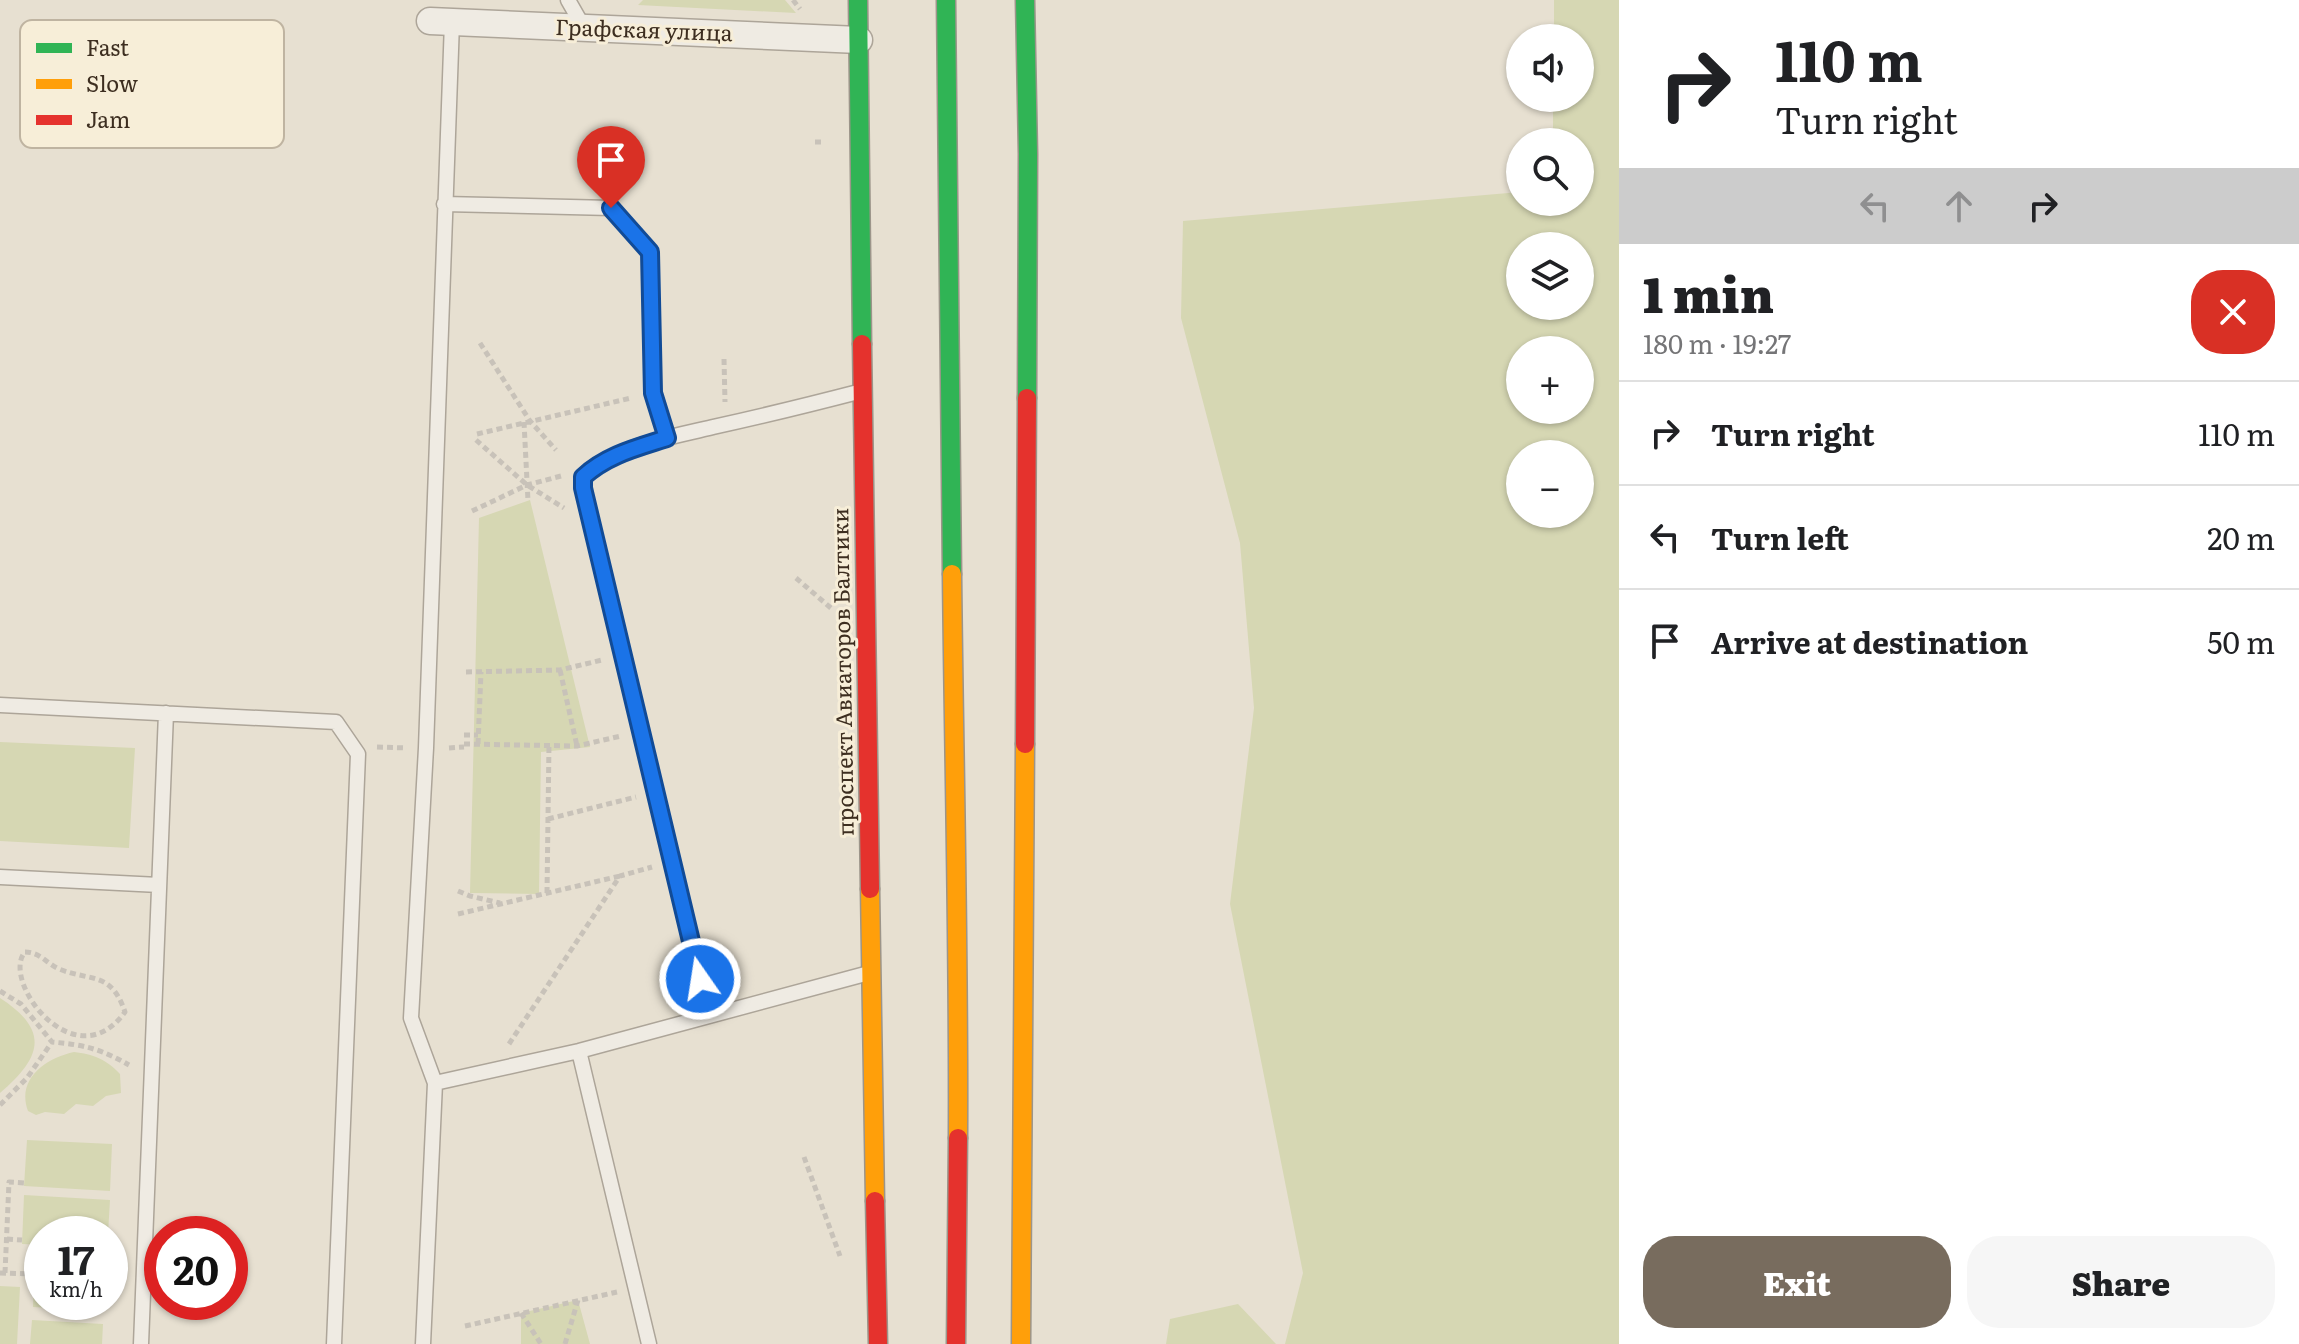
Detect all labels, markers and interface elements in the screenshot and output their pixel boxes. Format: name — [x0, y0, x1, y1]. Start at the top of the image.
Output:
street label: Графская улица — [555, 9, 733, 48]
text: 110 m — [1775, 16, 1923, 99]
legend — [20, 20, 284, 148]
map controls — [1506, 24, 1594, 528]
button: sound — [1506, 24, 1594, 112]
text: Fast — [86, 30, 129, 63]
icon: right — [1643, 32, 1747, 136]
text: Slow — [86, 66, 138, 99]
text: Turn right — [1775, 92, 1958, 145]
text: Jam — [86, 102, 130, 135]
pin — [577, 126, 645, 208]
button: search — [1506, 128, 1594, 216]
icon: arrive — [589, 138, 633, 182]
icon: left — [1853, 184, 1897, 228]
icon: ahead — [1937, 184, 1981, 228]
icon: right — [2021, 184, 2065, 228]
button: layers — [1506, 232, 1594, 320]
text: 1 min — [1643, 257, 1774, 328]
button: close — [2191, 270, 2275, 354]
text: 180 m · 19:27 — [1643, 323, 1791, 362]
button: + — [1506, 336, 1594, 424]
icon: right — [1643, 411, 1687, 455]
text: Turn right — [1711, 411, 1875, 455]
text: 110 m — [2198, 411, 2275, 455]
button: − — [1506, 440, 1594, 528]
street label: проспект Авиаторов Балтики — [822, 508, 861, 837]
icon: left — [1643, 515, 1687, 559]
text: Turn left — [1711, 515, 1849, 559]
text: 20 m — [2207, 515, 2275, 559]
icon: arrive — [1643, 619, 1687, 663]
text: Arrive at destination — [1711, 619, 2028, 663]
text: 50 m — [2207, 619, 2275, 663]
position arrow — [658, 937, 742, 1021]
speed limit sign: 20 — [144, 1216, 248, 1320]
text: 17 — [57, 1228, 95, 1287]
button: Exit — [1643, 1236, 1951, 1328]
button: Share — [1967, 1236, 2275, 1328]
text: km/h — [49, 1273, 103, 1303]

